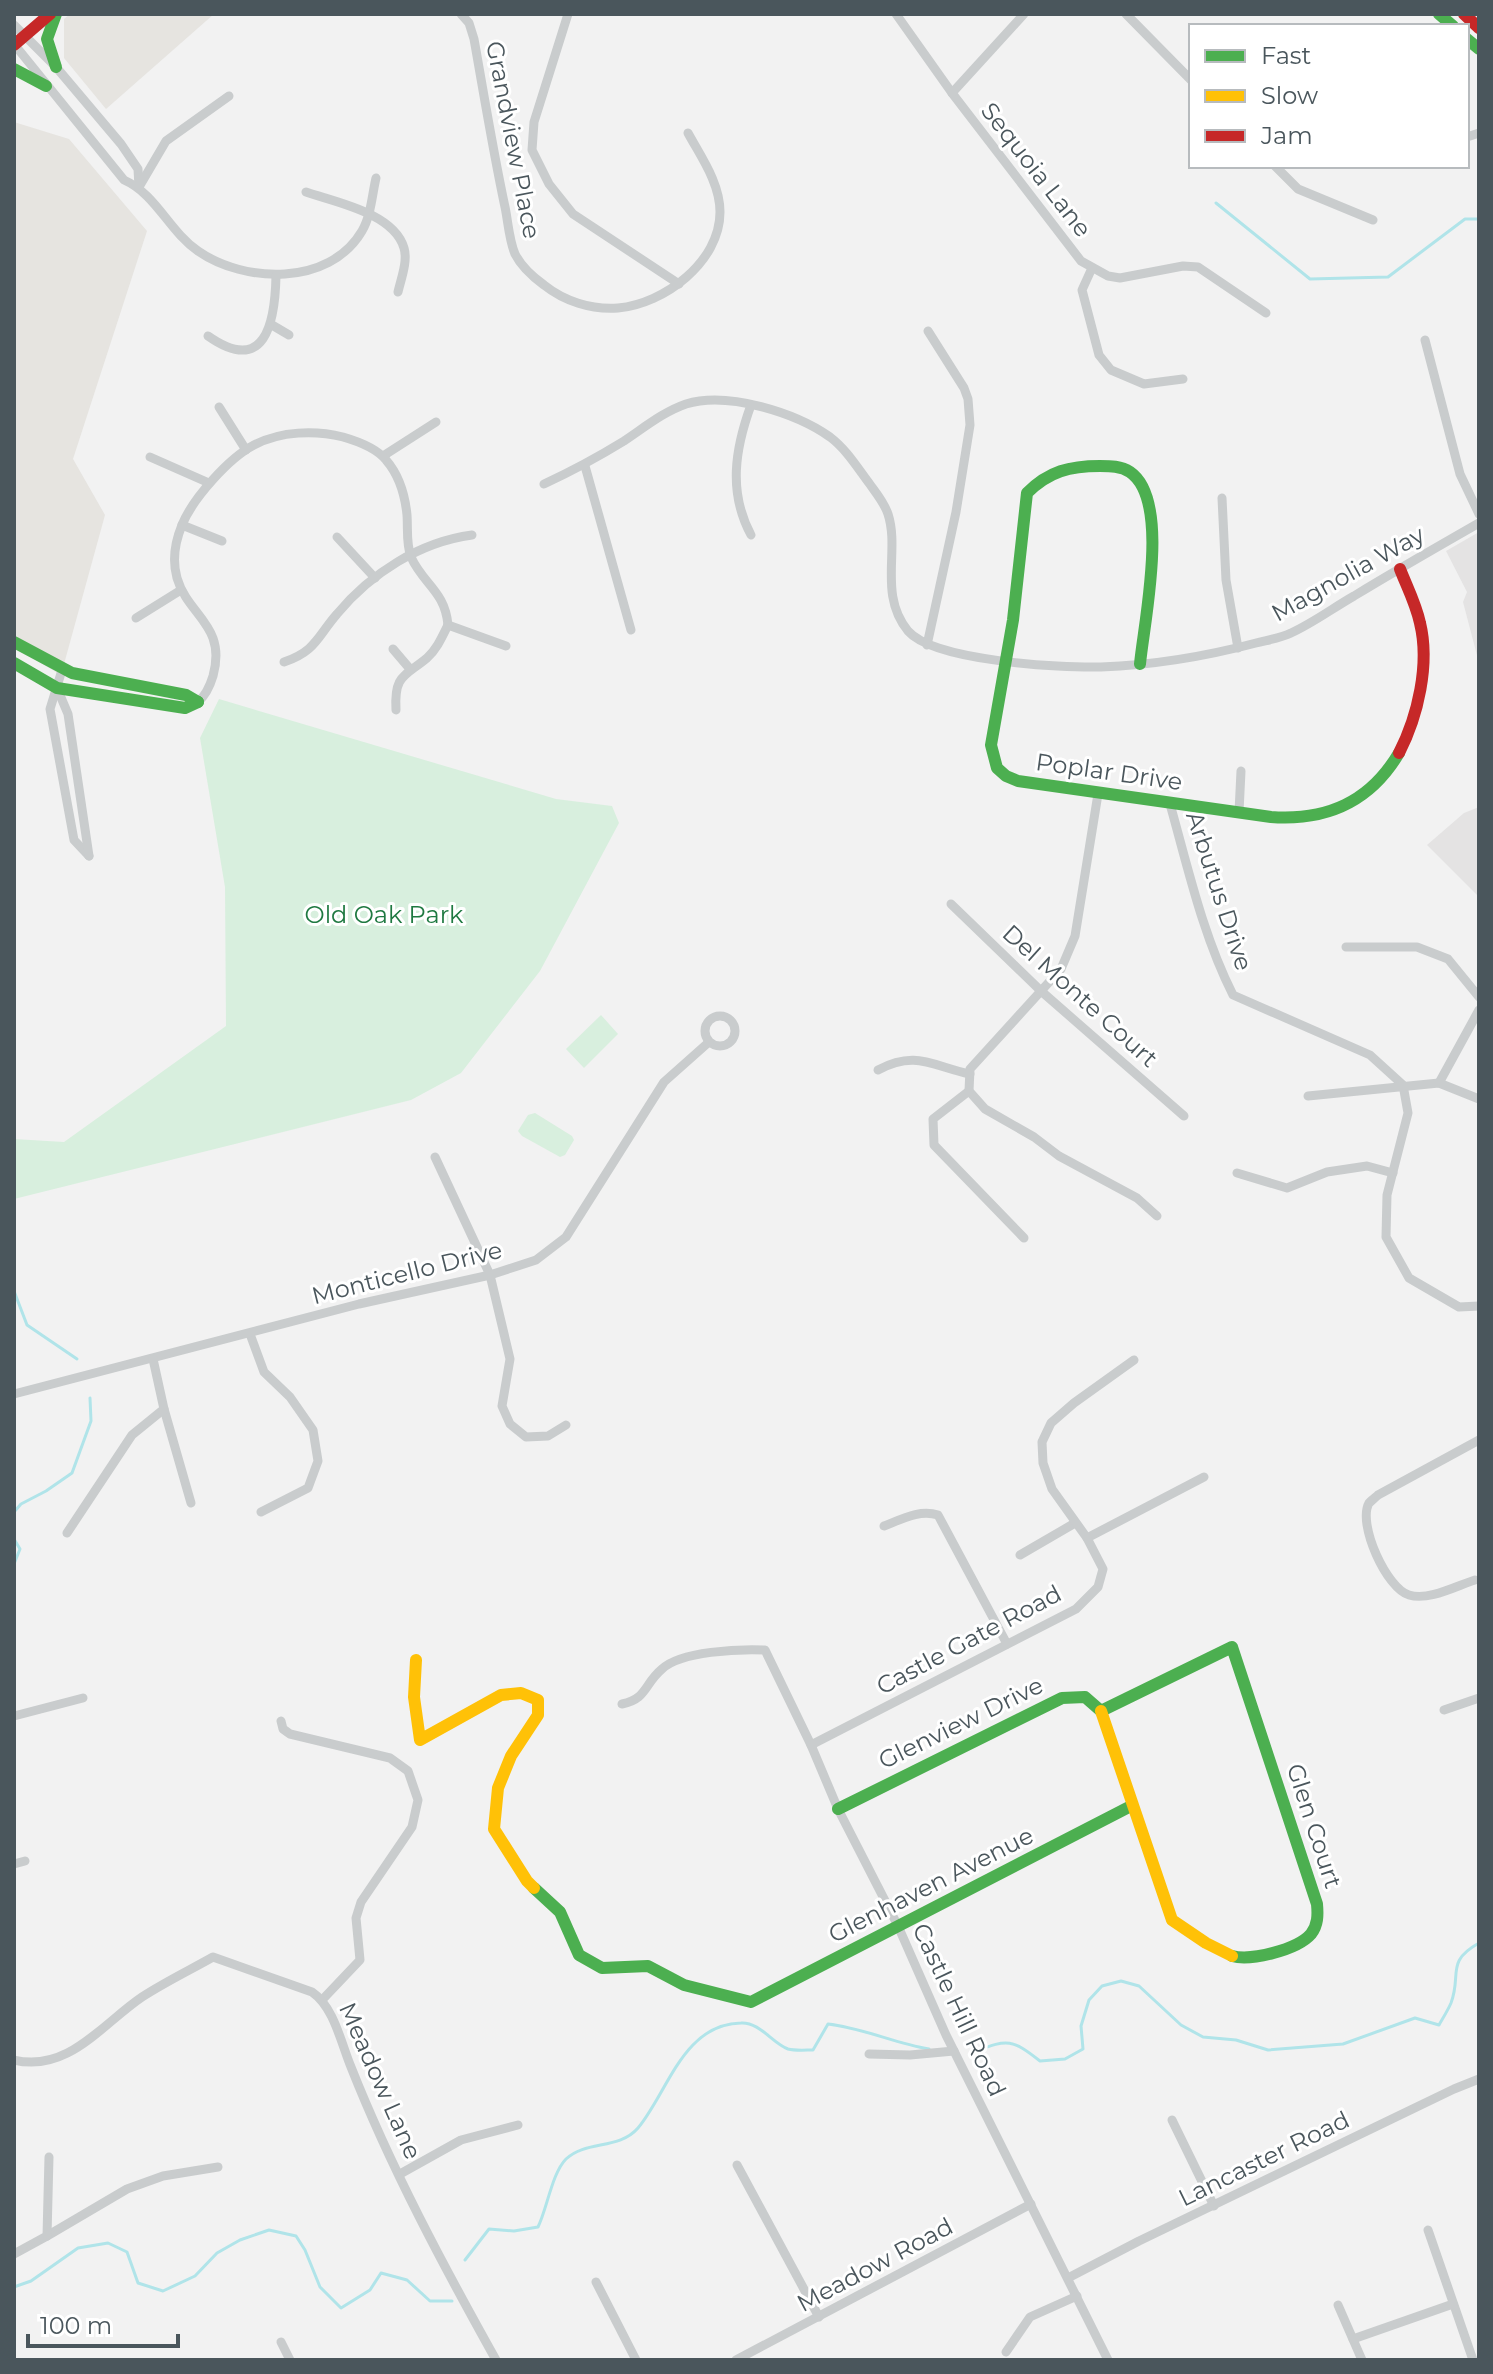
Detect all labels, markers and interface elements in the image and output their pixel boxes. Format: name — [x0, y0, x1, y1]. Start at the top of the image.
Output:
legend — [1189, 24, 1469, 168]
street label: Grandview Place — [480, 39, 547, 241]
text: Fast — [1261, 41, 1312, 70]
text: Slow — [1261, 81, 1318, 110]
street label: Sequoia Lane — [975, 97, 1098, 243]
text: Jam — [1260, 121, 1313, 150]
street label: Magnolia Way — [1266, 520, 1429, 628]
street label: Poplar Drive — [1034, 747, 1184, 796]
street label: Arbutus Drive — [1180, 808, 1259, 974]
park label: Old Oak Park — [305, 900, 464, 929]
street label: Del Monte Court — [997, 918, 1164, 1073]
street label: Monticello Drive — [309, 1235, 505, 1310]
street label: Castle Gate Road — [871, 1579, 1066, 1701]
street label: Glenview Drive — [874, 1670, 1048, 1775]
street label: Glen Court — [1281, 1760, 1348, 1892]
street label: Glenhaven Avenue — [823, 1820, 1038, 1949]
street label: Castle Hill Road — [907, 1919, 1012, 2101]
street label: Meadow Lane — [333, 1998, 428, 2164]
street label: Lancaster Road — [1174, 2105, 1354, 2212]
street label: Meadow Road — [792, 2211, 958, 2318]
scale bar — [28, 2298, 178, 2348]
text: 100 m — [40, 2311, 112, 2340]

